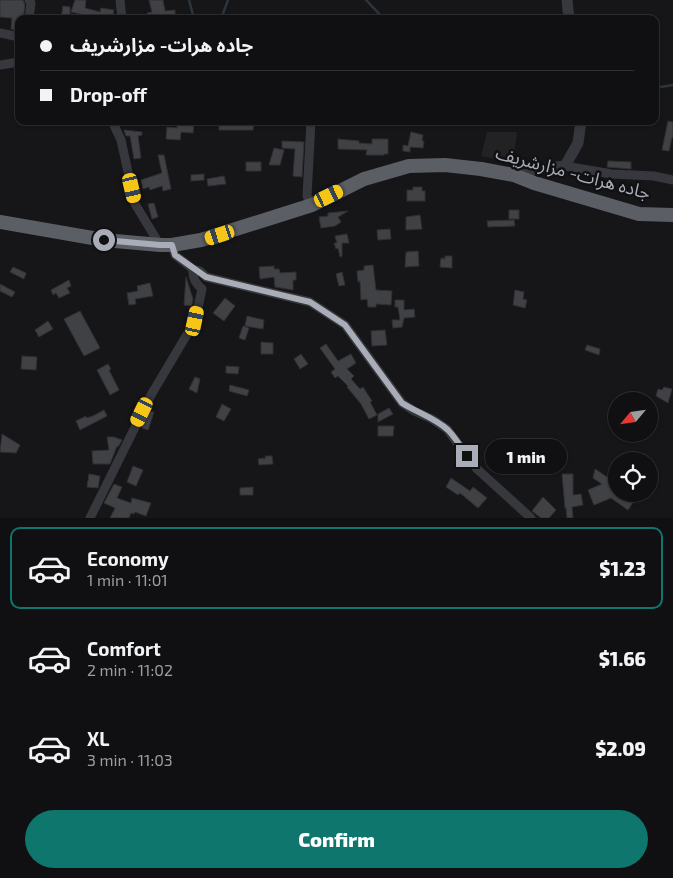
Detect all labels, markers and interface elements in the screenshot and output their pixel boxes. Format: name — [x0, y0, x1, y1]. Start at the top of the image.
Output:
text: جاده هرات- مزارشریف — [70, 33, 253, 56]
text: Drop-off — [70, 83, 147, 106]
street label: جاده هرات- مزارشریف — [493, 141, 653, 204]
car — [121, 172, 142, 204]
car — [312, 183, 345, 209]
car — [203, 223, 236, 247]
route start — [93, 229, 115, 251]
car — [184, 305, 205, 337]
north arrow — [608, 392, 658, 442]
map controls — [608, 392, 658, 502]
car — [128, 395, 155, 429]
callout: 1 min — [484, 438, 567, 474]
route end — [456, 445, 478, 467]
text: 1 min — [506, 447, 546, 466]
button: locate — [608, 452, 658, 502]
icon: car — [27, 546, 72, 591]
text: Economy — [87, 547, 169, 570]
text: $1.23 — [599, 557, 646, 580]
text: 1 min · 11:01 — [87, 570, 168, 589]
icon: car — [27, 636, 72, 681]
text: Comfort — [87, 637, 161, 660]
text: $1.66 — [599, 647, 646, 670]
text: 2 min · 11:02 — [87, 660, 173, 679]
icon: car — [27, 726, 72, 771]
text: XL — [87, 727, 109, 750]
text: $2.09 — [595, 737, 646, 760]
text: 3 min · 11:03 — [87, 750, 173, 769]
button: Confirm — [25, 810, 648, 868]

